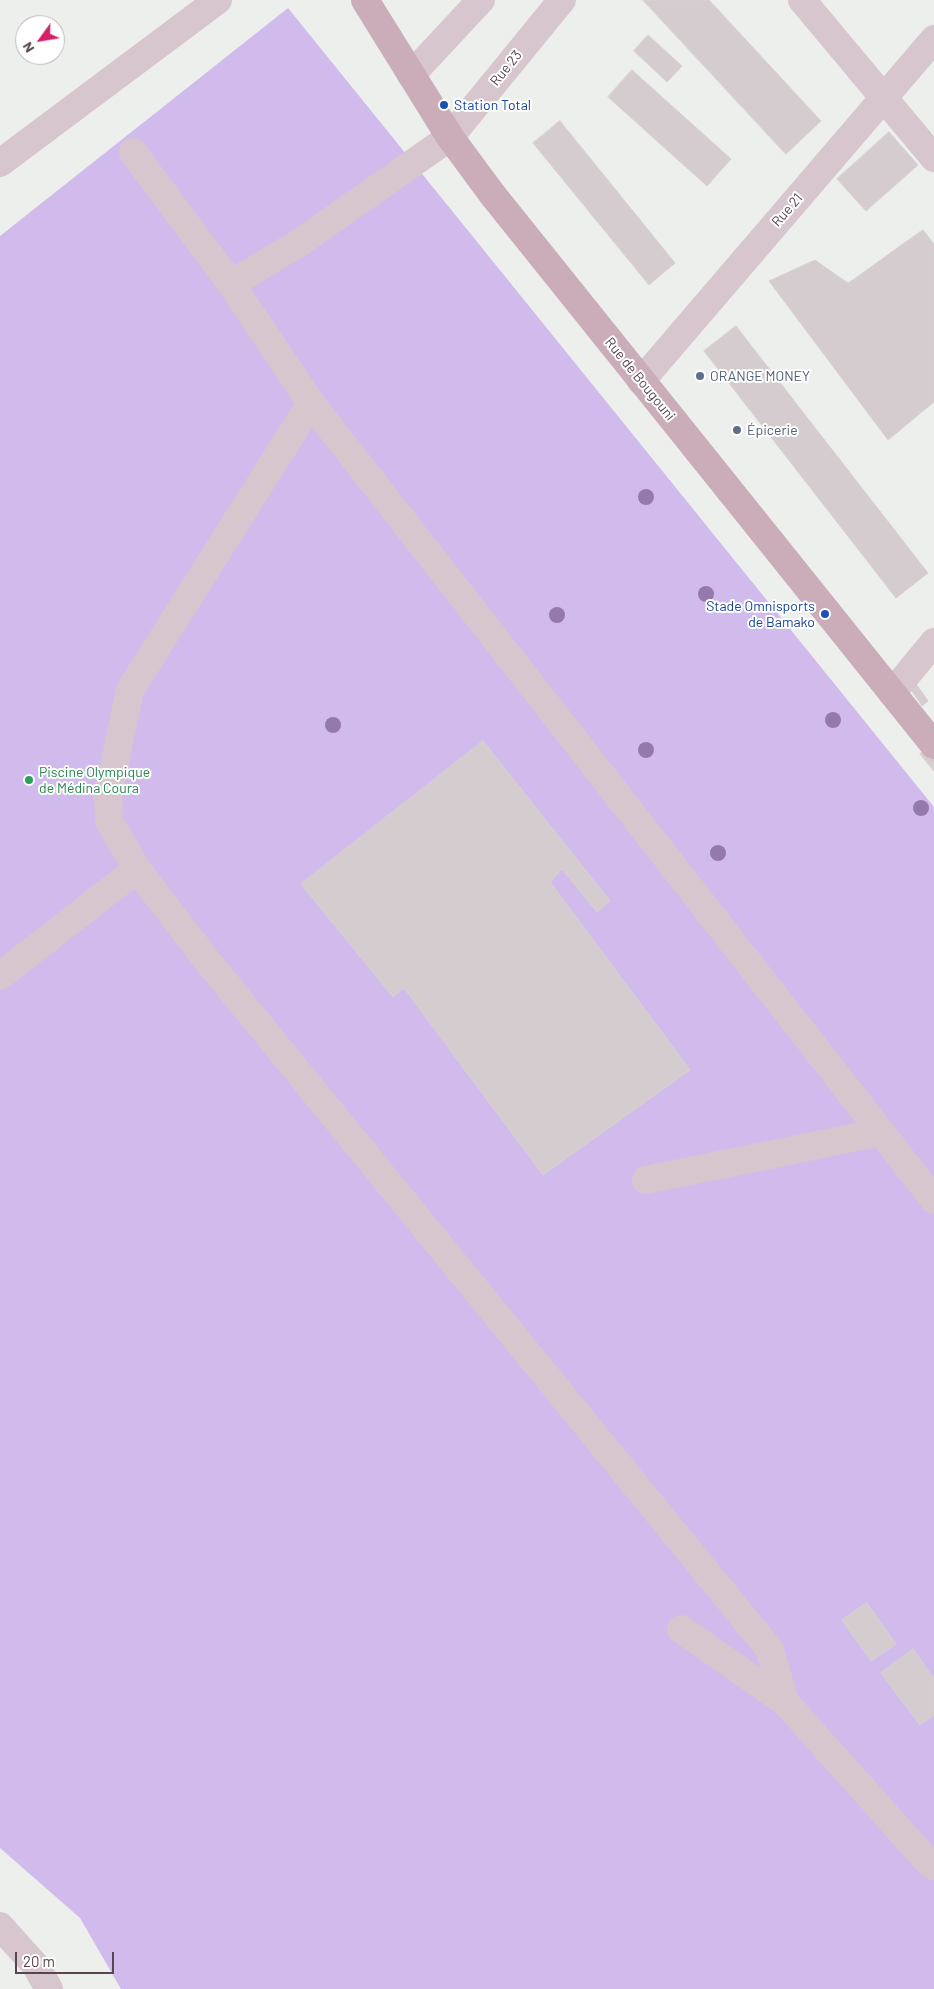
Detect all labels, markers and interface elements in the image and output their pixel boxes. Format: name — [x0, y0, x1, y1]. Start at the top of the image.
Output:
north arrow — [15, 15, 65, 65]
text: N — [18, 39, 37, 56]
street label: Rue 23 — [487, 47, 525, 89]
place label: Station Total — [454, 97, 531, 113]
marker: Station Total — [438, 99, 450, 111]
street label: Rue 21 — [768, 190, 806, 230]
street label: Rue de Bougouni — [601, 334, 679, 424]
place label: ORANGE MONEY — [710, 368, 810, 384]
marker: ORANGE MONEY — [694, 370, 706, 382]
place label: Épicerie — [747, 422, 798, 438]
marker: Épicerie — [731, 424, 743, 436]
place label: Stade Omnisports de Bamako — [706, 598, 815, 630]
marker: Stade Omnisports de Bamako — [819, 608, 831, 620]
place label: Piscine Olympique de Médina Coura — [39, 764, 150, 796]
marker: Piscine Olympique de Médina Coura — [23, 774, 35, 786]
scale bar — [18, 1942, 116, 1974]
text: 20 m — [23, 1952, 55, 1970]

